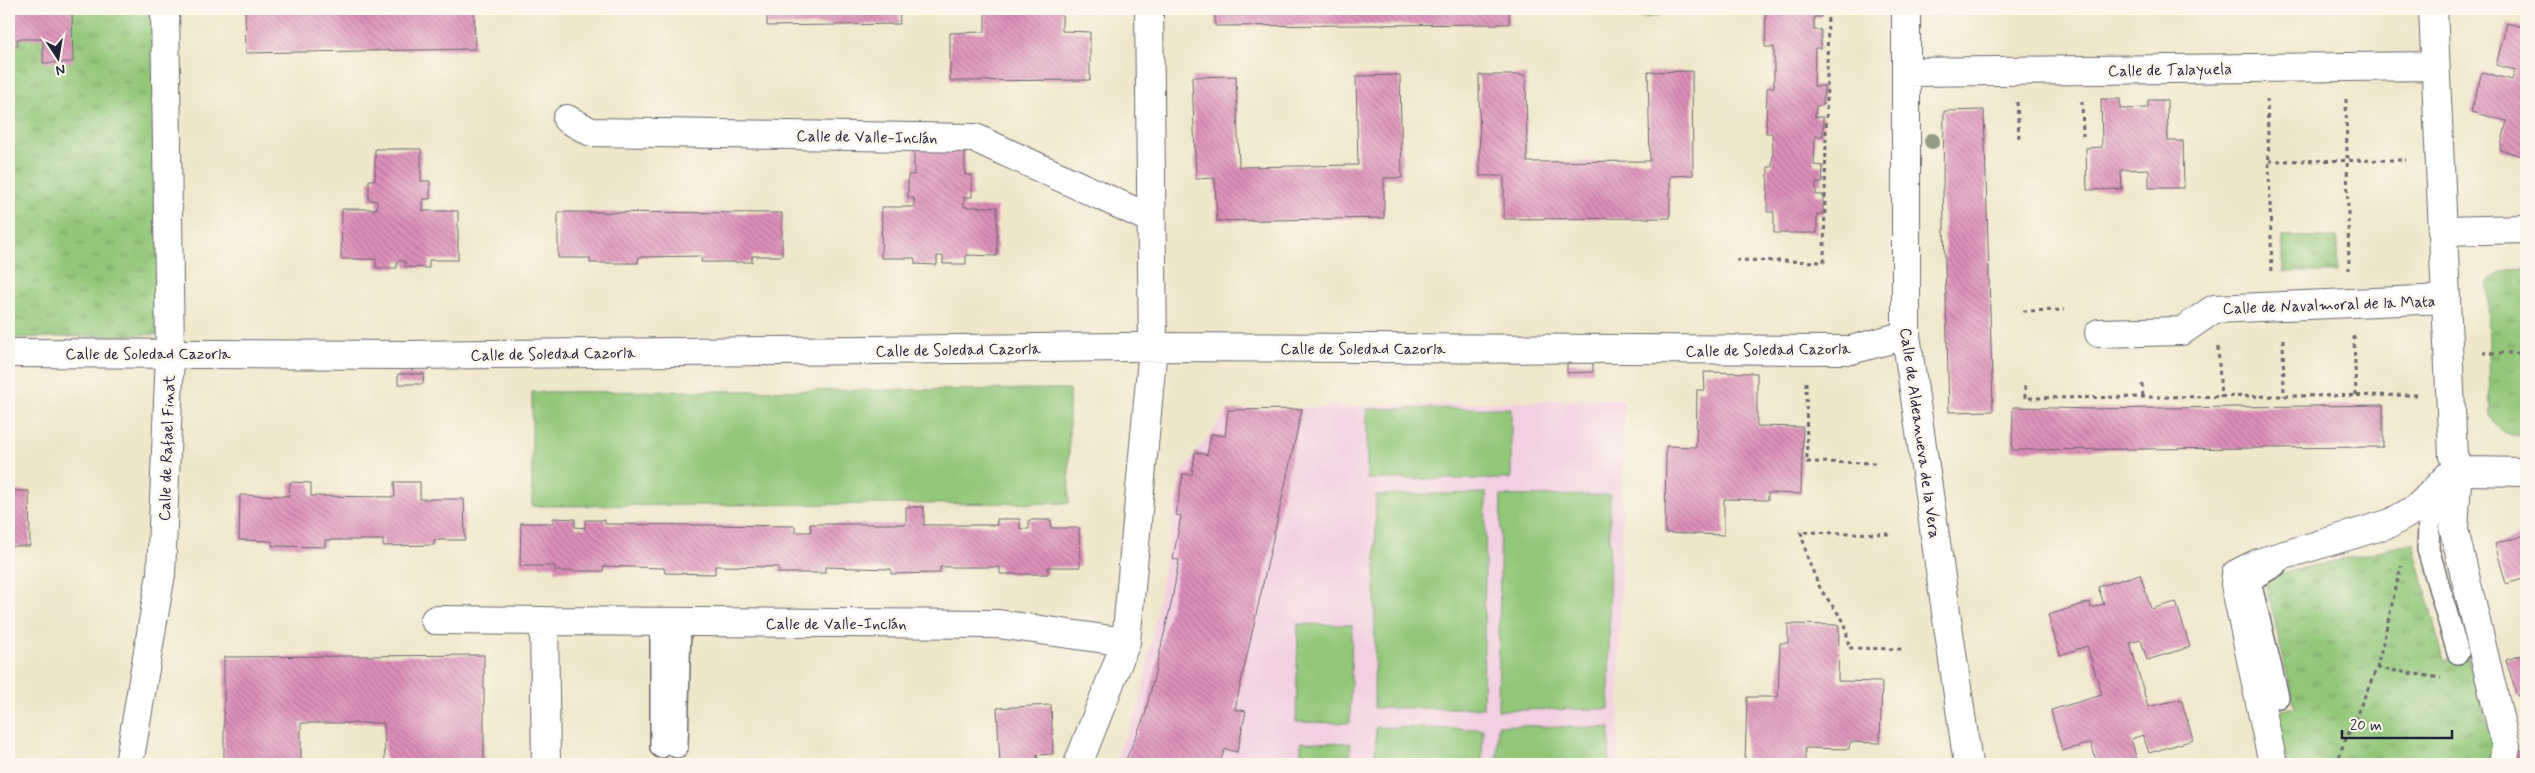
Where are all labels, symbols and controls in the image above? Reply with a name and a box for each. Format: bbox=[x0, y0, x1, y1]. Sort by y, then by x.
north arrow bbox=[32, 32, 82, 82]
street label: Calle de Talayuela bbox=[2108, 59, 2232, 82]
text: N bbox=[54, 60, 67, 80]
street label: Calle de Valle-Inclán bbox=[796, 126, 938, 149]
street label: Calle de Navalmoral de la Mata bbox=[2222, 291, 2436, 320]
street label: Calle de Aldeanueva de la Vera bbox=[1894, 326, 1945, 540]
street label: Calle de Soledad Cazorla bbox=[875, 339, 1041, 362]
street label: Calle de Soledad Cazorla bbox=[1280, 339, 1446, 360]
street label: Calle de Soledad Cazorla bbox=[1685, 339, 1851, 362]
street label: Calle de Soledad Cazorla bbox=[470, 343, 636, 366]
street label: Calle de Soledad Cazorla bbox=[65, 344, 231, 365]
street label: Calle de Rafael Finat bbox=[154, 374, 181, 522]
street label: Calle de Valle-Inclán bbox=[765, 614, 907, 635]
scale bar bbox=[2342, 708, 2452, 740]
text: 20 m bbox=[2350, 716, 2382, 736]

